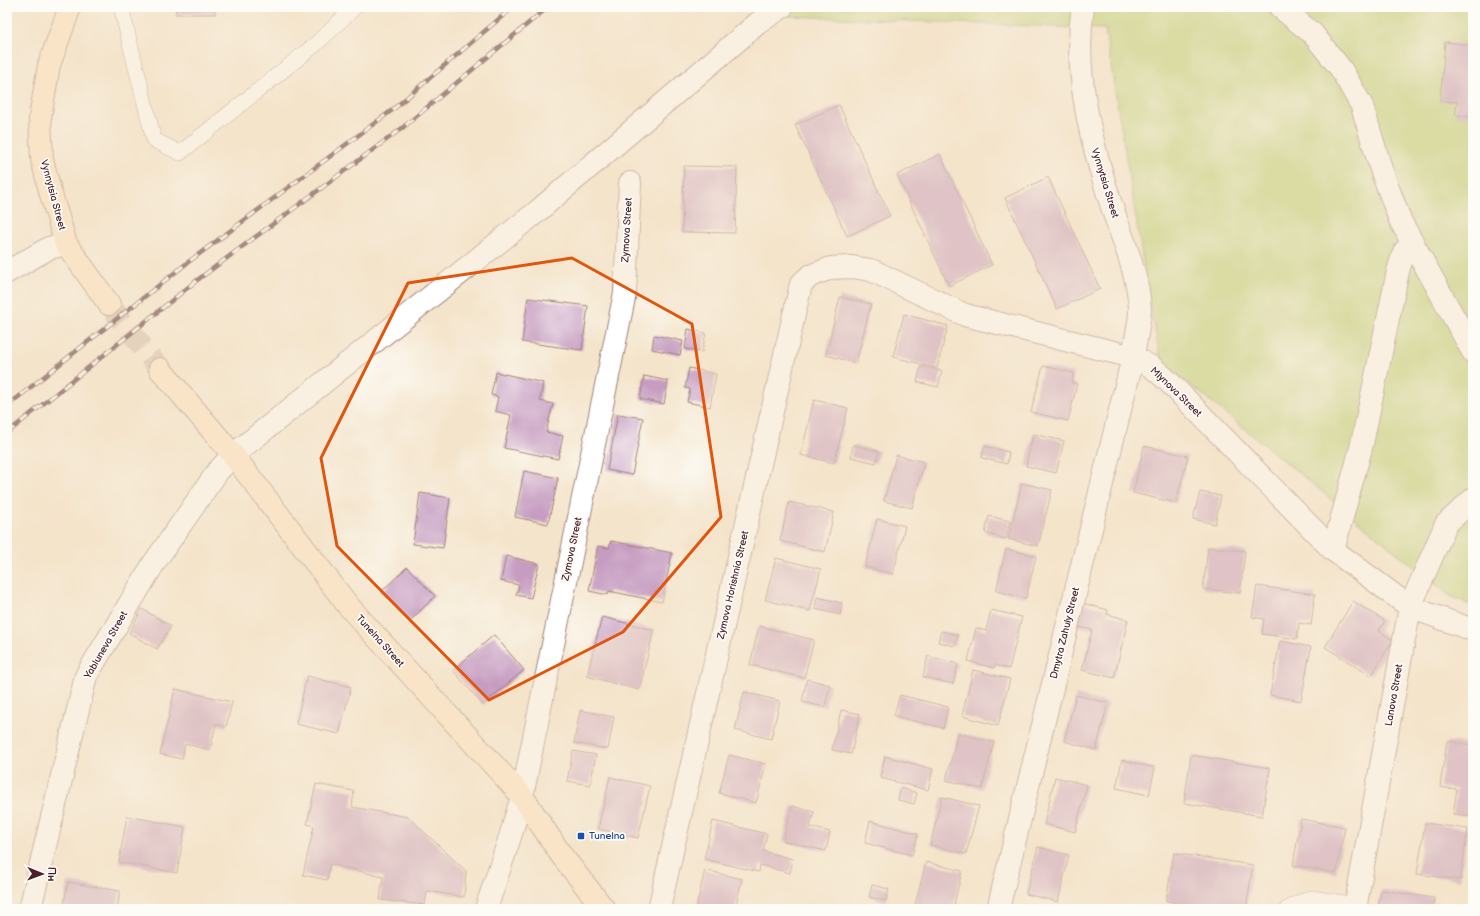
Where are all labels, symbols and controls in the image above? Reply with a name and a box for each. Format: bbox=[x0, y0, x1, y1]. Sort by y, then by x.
street label: Vynnytsia Street bbox=[1089, 147, 1121, 219]
street label: Vynnytsia Street bbox=[38, 158, 68, 232]
street label: Zymova Street bbox=[619, 197, 635, 264]
street label: Mlynova Street bbox=[1148, 364, 1204, 420]
street label: Zymova Street bbox=[559, 516, 585, 583]
street label: Zymova Horishnia Street bbox=[714, 530, 751, 641]
street label: Dmytra Zahuly Street bbox=[1048, 586, 1082, 680]
street label: Yabluneva Street bbox=[81, 609, 130, 682]
street label: Tunelna Street bbox=[353, 613, 407, 669]
street label: Lanova Street bbox=[1383, 663, 1405, 727]
place label: Tunelna bbox=[589, 830, 625, 842]
marker: Tunelna bbox=[576, 831, 586, 841]
north arrow bbox=[22, 854, 62, 894]
text: Пн bbox=[45, 867, 58, 882]

